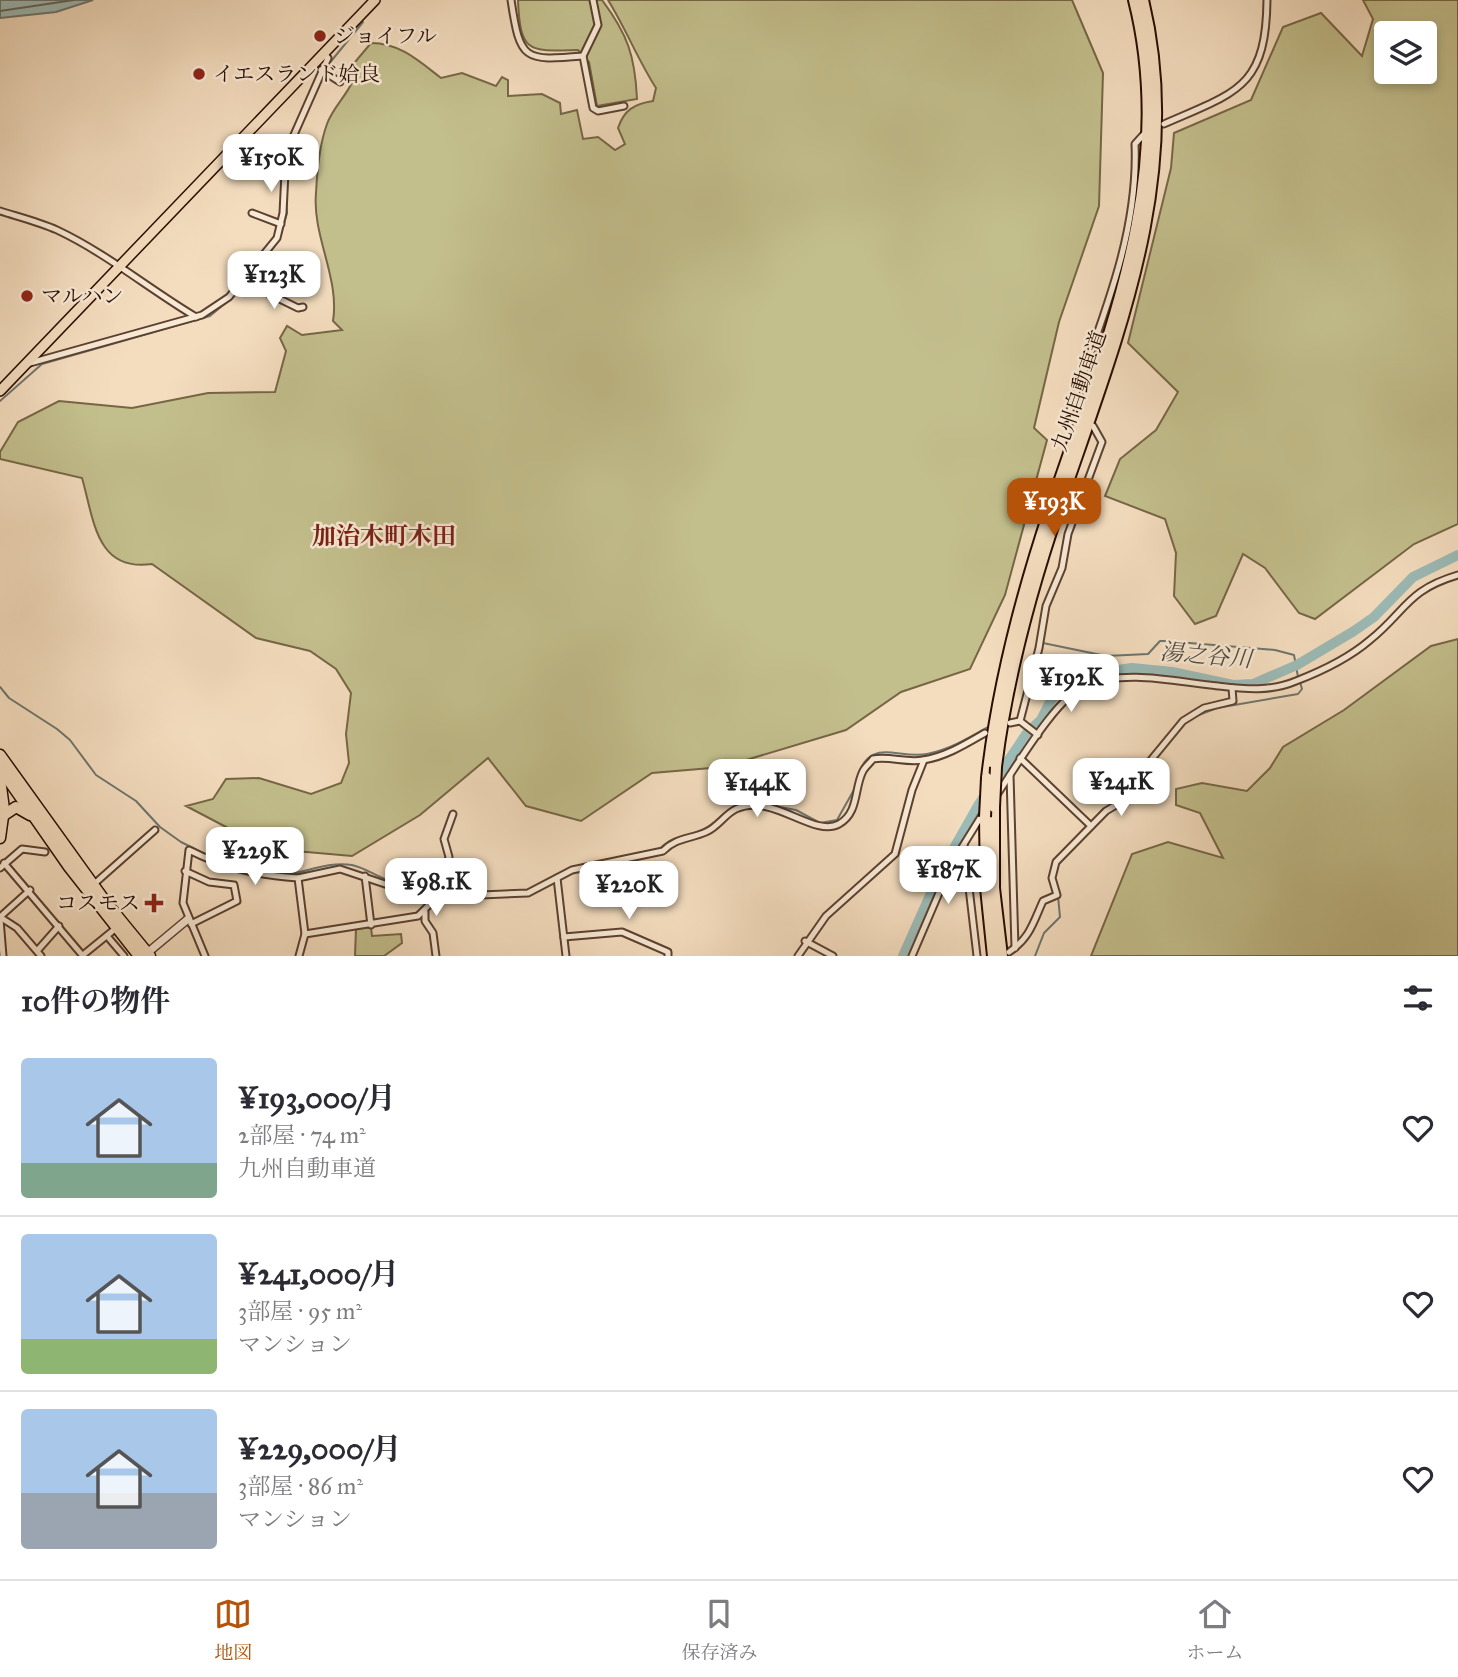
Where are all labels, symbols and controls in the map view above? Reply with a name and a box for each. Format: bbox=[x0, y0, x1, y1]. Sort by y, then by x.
map controls bbox=[1374, 21, 1437, 84]
button: layers bbox=[1374, 21, 1437, 84]
place label: ジョイフル bbox=[334, 23, 437, 49]
marker: ジョイフル bbox=[312, 28, 328, 44]
place label: イエスランド姶良 bbox=[213, 61, 380, 87]
marker: イエスランド姶良 bbox=[191, 66, 207, 82]
pin: ¥150K bbox=[222, 134, 320, 194]
text: ¥150K bbox=[239, 143, 303, 171]
pin: ¥123K bbox=[225, 252, 323, 311]
text: ¥123K bbox=[243, 260, 305, 288]
place label: マルハン bbox=[41, 283, 124, 309]
marker: マルハン bbox=[19, 288, 35, 304]
street label: 九州自動車道 bbox=[1046, 327, 1112, 455]
pin: ¥193K bbox=[1005, 478, 1103, 538]
text: ¥193K bbox=[1023, 487, 1085, 515]
district label: 加治木町木田 bbox=[312, 521, 456, 551]
water label: 湯之谷川 bbox=[1159, 637, 1256, 673]
pin: ¥192K bbox=[1022, 654, 1120, 714]
text: ¥192K bbox=[1039, 663, 1103, 691]
pin: ¥241K bbox=[1072, 758, 1170, 818]
pin: ¥144K bbox=[708, 760, 806, 819]
text: ¥241K bbox=[1089, 767, 1153, 795]
text: ¥144K bbox=[724, 768, 790, 796]
pin: ¥229K bbox=[206, 828, 304, 887]
text: ¥229K bbox=[222, 836, 288, 864]
pin: ¥187K bbox=[899, 846, 997, 906]
text: ¥187K bbox=[915, 855, 981, 883]
pin: ¥98.1K bbox=[379, 858, 493, 918]
pin: ¥220K bbox=[580, 862, 678, 921]
text: ¥98.1K bbox=[401, 867, 471, 895]
text: ¥220K bbox=[595, 870, 663, 898]
place label: コスモス bbox=[56, 890, 140, 916]
marker: コスモス bbox=[146, 895, 162, 911]
icon: filters bbox=[1399, 979, 1437, 1017]
text: 10件の物件 bbox=[21, 983, 170, 1019]
text: ¥193,000/月 bbox=[238, 1080, 396, 1116]
icon: home bbox=[77, 1086, 161, 1170]
icon: heart bbox=[1399, 1109, 1437, 1147]
text: 2部屋 · 74 m² bbox=[238, 1121, 366, 1149]
text: 九州自動車道 bbox=[238, 1154, 376, 1182]
text: ¥241,000/月 bbox=[238, 1256, 399, 1292]
icon: home bbox=[77, 1262, 161, 1346]
icon: heart bbox=[1399, 1285, 1437, 1323]
text: 3部屋 · 95 m² bbox=[238, 1297, 362, 1325]
text: マンション bbox=[238, 1330, 352, 1358]
text: ¥229,000/月 bbox=[238, 1431, 402, 1467]
icon: home bbox=[77, 1437, 161, 1521]
icon: heart bbox=[1399, 1460, 1437, 1498]
text: 3部屋 · 86 m² bbox=[238, 1472, 363, 1500]
text: マンション bbox=[238, 1505, 352, 1533]
tab: 地図 bbox=[214, 1595, 253, 1664]
tab: 保存済み bbox=[681, 1595, 758, 1664]
tab: ホーム bbox=[1186, 1595, 1244, 1664]

